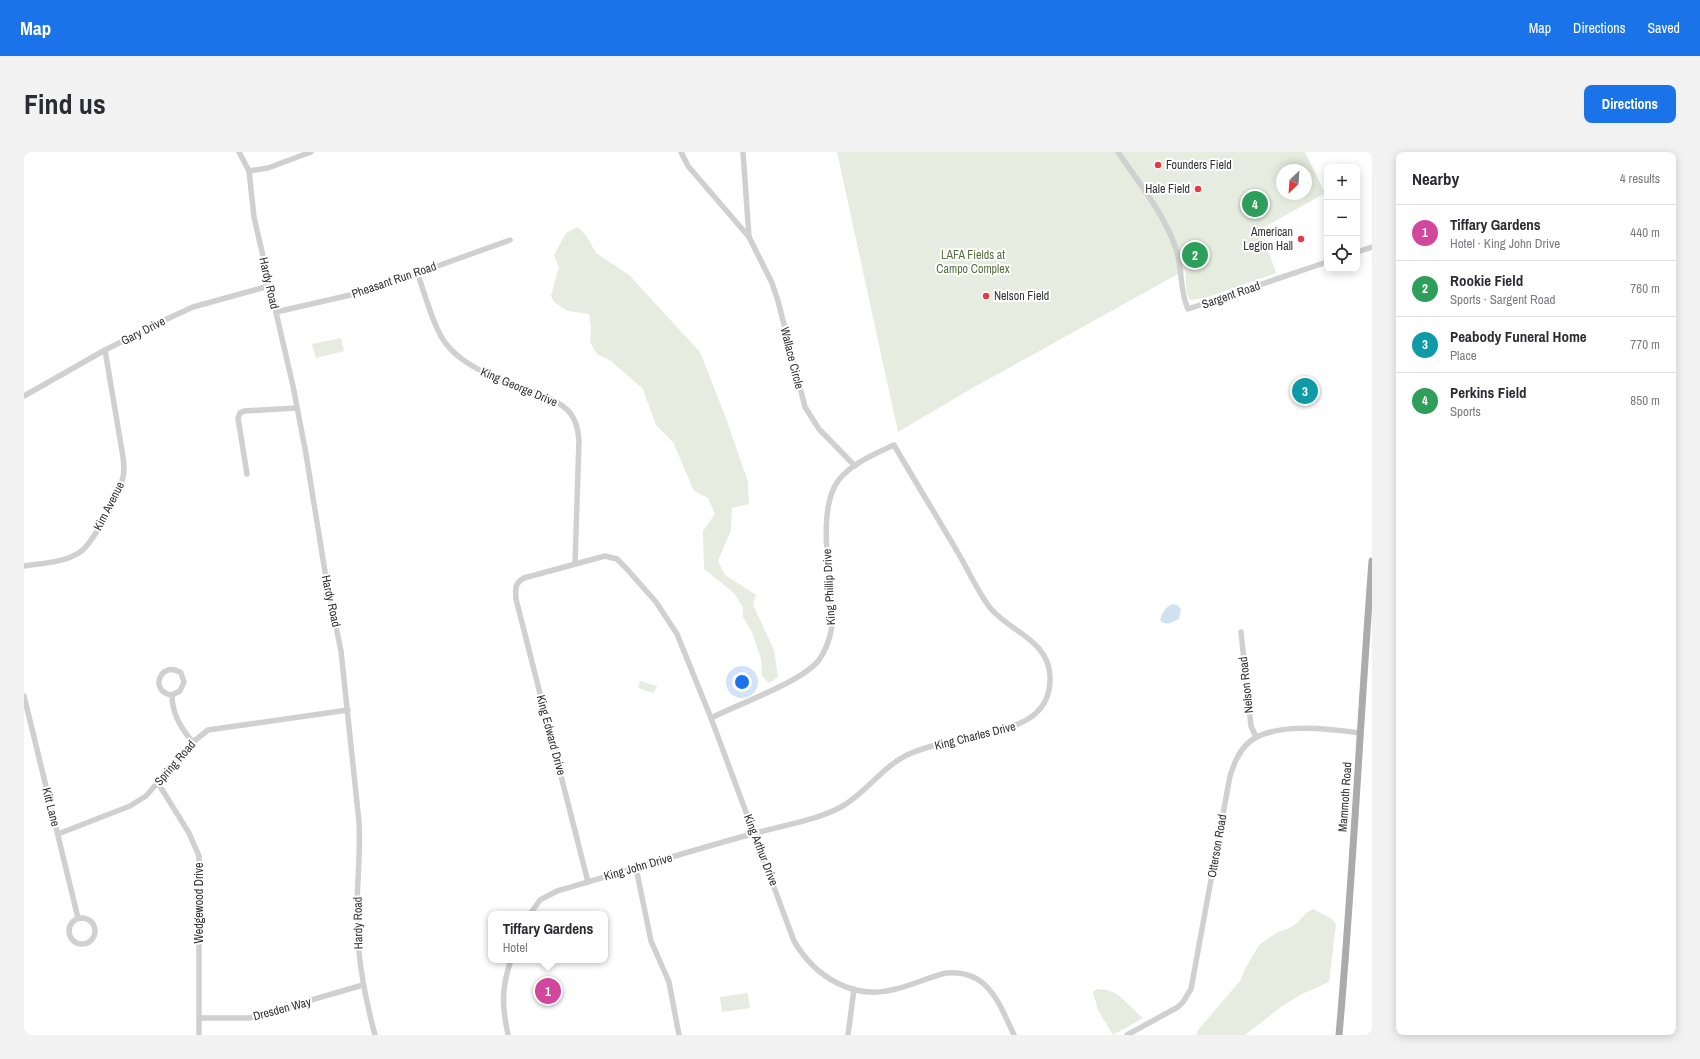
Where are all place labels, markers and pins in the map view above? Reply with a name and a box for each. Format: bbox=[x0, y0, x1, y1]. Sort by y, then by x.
place label: Founders Field bbox=[1166, 157, 1232, 173]
marker: Founders Field bbox=[1153, 160, 1163, 170]
place label: Hale Field bbox=[1145, 181, 1190, 197]
marker: Hale Field bbox=[1193, 184, 1203, 194]
pin: 4 bbox=[1242, 189, 1268, 219]
place label: American Legion Hall bbox=[1243, 224, 1293, 254]
marker: American Legion Hall bbox=[1296, 234, 1306, 244]
pin: 2 bbox=[1182, 240, 1208, 270]
place label: Nelson Field bbox=[994, 288, 1049, 304]
marker: Nelson Field bbox=[981, 291, 991, 301]
pin: 3 bbox=[1292, 376, 1318, 406]
pin: 1 bbox=[535, 976, 561, 1006]

